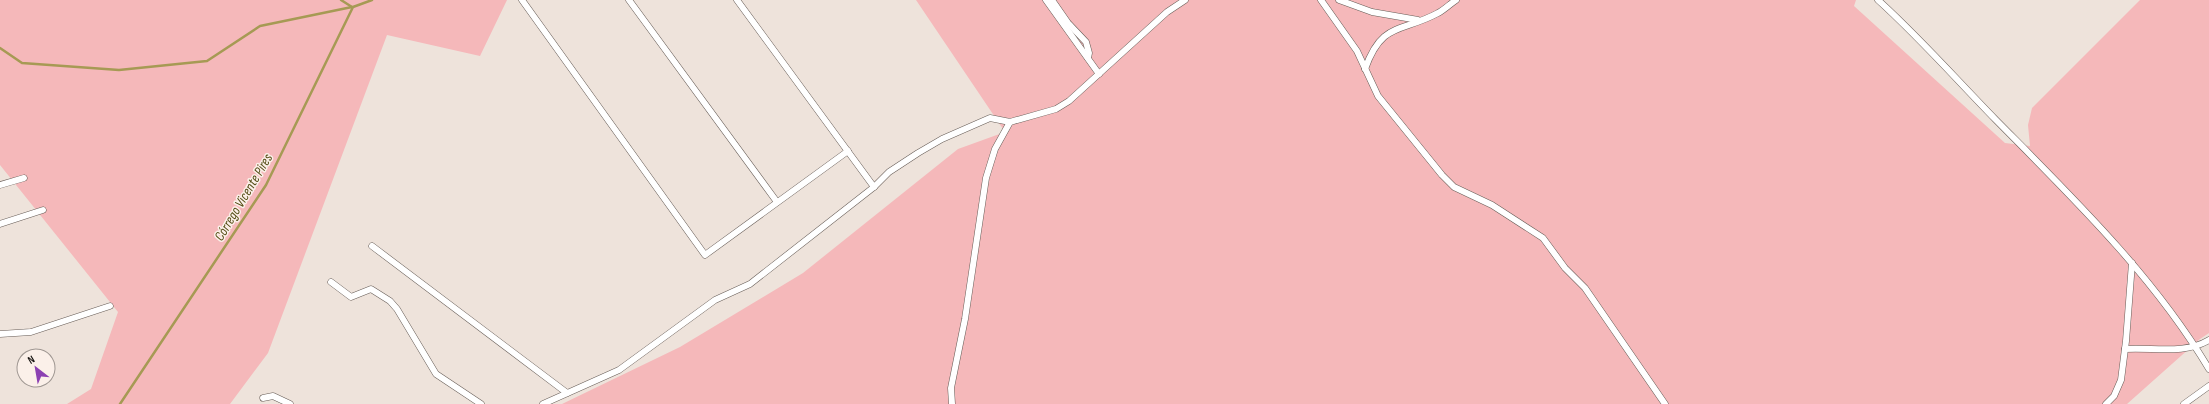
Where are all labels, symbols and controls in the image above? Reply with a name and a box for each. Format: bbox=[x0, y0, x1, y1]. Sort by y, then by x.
water label: Córrego Vicente Pires bbox=[211, 151, 276, 244]
north arrow bbox=[16, 348, 56, 388]
text: N bbox=[25, 353, 37, 367]

